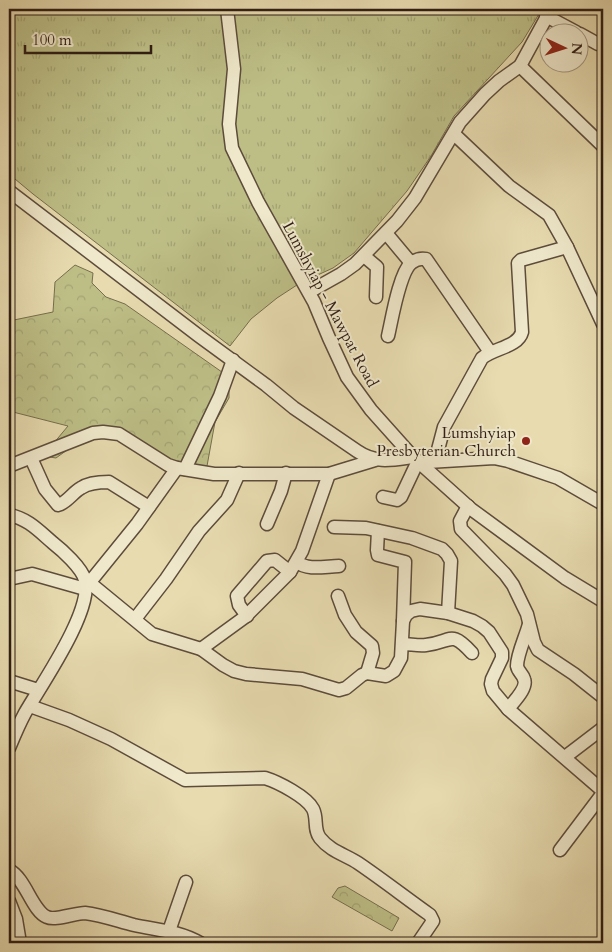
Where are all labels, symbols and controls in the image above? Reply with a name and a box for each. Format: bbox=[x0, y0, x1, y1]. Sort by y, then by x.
scale bar bbox=[25, 22, 151, 54]
north arrow bbox=[540, 22, 590, 72]
text: 100 m bbox=[32, 30, 72, 50]
text: N bbox=[567, 42, 586, 56]
street label: Lumshyiap - Mawpat Road bbox=[277, 218, 383, 392]
place label: Lumshyiap Presbyterian Church bbox=[376, 422, 516, 462]
marker: Lumshyiap Presbyterian Church bbox=[520, 435, 532, 447]

